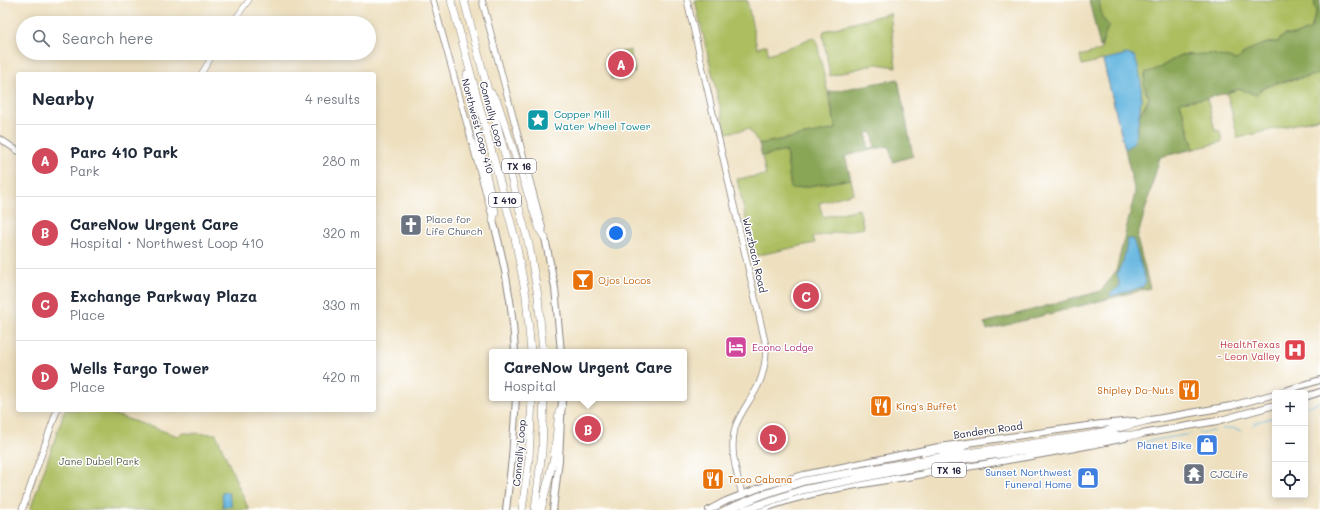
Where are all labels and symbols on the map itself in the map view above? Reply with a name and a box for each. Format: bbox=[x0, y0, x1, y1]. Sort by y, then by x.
pin: A bbox=[608, 49, 634, 79]
street label: Northwest Loop 410 bbox=[459, 77, 497, 175]
street label: Connally Loop bbox=[477, 80, 507, 148]
place icon: Copper Mill Water Wheel Tower bbox=[525, 107, 551, 133]
place label: Copper Mill Water Wheel Tower bbox=[554, 107, 651, 133]
road number: TX 16 bbox=[502, 159, 536, 173]
road number: I 410 bbox=[489, 193, 521, 207]
church icon: Place for Life Church bbox=[398, 212, 424, 238]
place label: Place for Life Church bbox=[426, 212, 483, 238]
street label: Wurzbach Road bbox=[740, 216, 770, 294]
your location bbox=[606, 223, 626, 243]
bar icon: Ojos Locos bbox=[570, 267, 596, 293]
place label: Ojos Locos bbox=[598, 273, 651, 287]
pin: C bbox=[793, 281, 819, 311]
hotel icon: Econo Lodge bbox=[723, 334, 749, 360]
place label: HealthTexas - Leon Valley bbox=[1217, 337, 1280, 363]
hospital icon: HealthTexas - Leon Valley bbox=[1282, 337, 1308, 363]
place label: Econo Lodge bbox=[752, 340, 814, 354]
restaurant icon: Shipley Do-Nuts bbox=[1176, 377, 1202, 403]
place label: Shipley Do-Nuts bbox=[1097, 383, 1174, 397]
restaurant icon: King's Buffet bbox=[868, 393, 894, 419]
place label: King's Buffet bbox=[896, 399, 957, 413]
pin: B bbox=[575, 414, 601, 444]
street label: Bandera Road bbox=[952, 418, 1024, 442]
street label: Connally Loop bbox=[509, 419, 529, 487]
pin: D bbox=[760, 423, 786, 453]
shop icon: Planet Bike bbox=[1194, 432, 1220, 458]
place label: Planet Bike bbox=[1137, 438, 1192, 452]
park label: Jane Dubel Park bbox=[59, 454, 139, 468]
temple icon: CJCLife bbox=[1181, 461, 1207, 487]
road number: TX 16 bbox=[932, 463, 966, 477]
place label: Sunset Northwest Funeral Home bbox=[985, 465, 1072, 491]
shop icon: Sunset Northwest Funeral Home bbox=[1075, 465, 1101, 491]
restaurant icon: Taco Cabana bbox=[700, 466, 726, 492]
place label: CJCLife bbox=[1210, 467, 1248, 481]
place label: Taco Cabana bbox=[728, 472, 793, 486]

